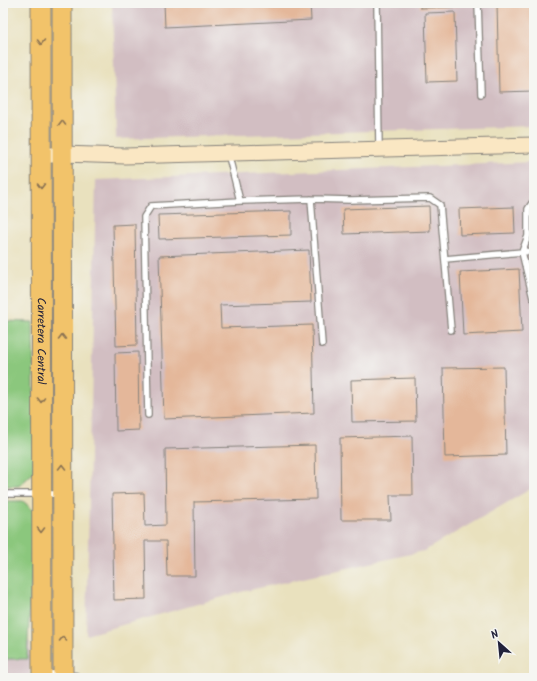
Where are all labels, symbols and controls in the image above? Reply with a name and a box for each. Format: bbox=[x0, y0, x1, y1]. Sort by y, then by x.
one-way arrow bbox=[37, 39, 45, 45]
one-way arrow bbox=[58, 120, 66, 126]
one-way arrow bbox=[37, 183, 45, 189]
street label: Carretera Central bbox=[31, 298, 51, 385]
one-way arrow bbox=[58, 334, 66, 340]
one-way arrow bbox=[37, 397, 45, 403]
one-way arrow bbox=[58, 464, 66, 470]
one-way arrow bbox=[37, 527, 45, 533]
north arrow bbox=[479, 623, 519, 663]
text: N bbox=[488, 625, 502, 645]
one-way arrow bbox=[59, 636, 67, 642]

